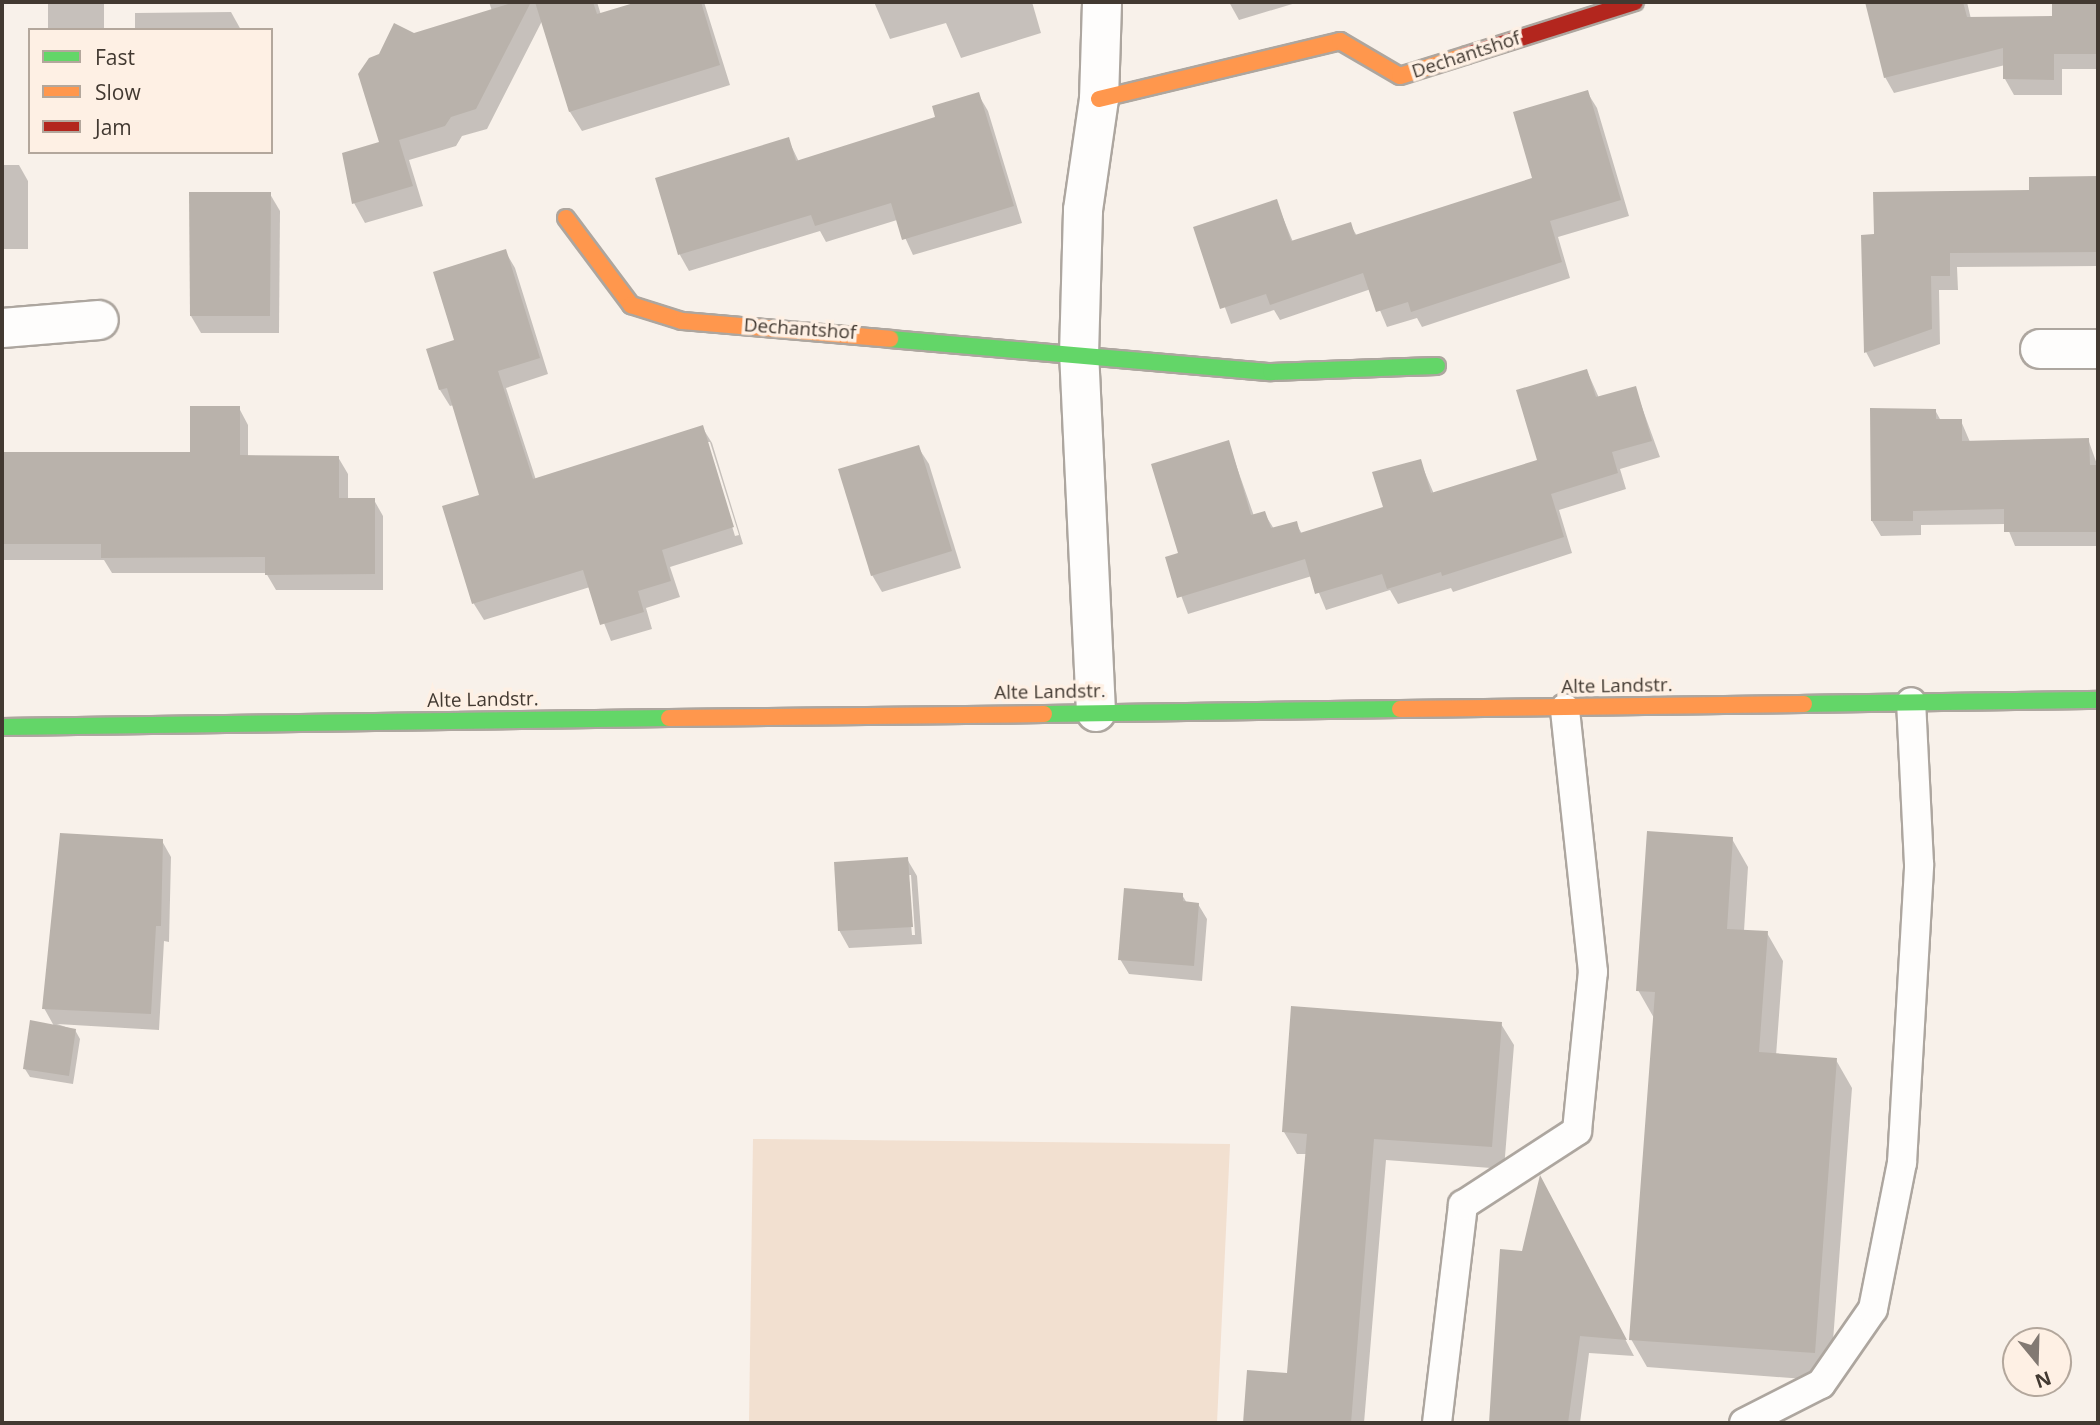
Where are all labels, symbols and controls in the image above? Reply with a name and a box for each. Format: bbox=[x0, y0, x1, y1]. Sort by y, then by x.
street label: Dechantshof bbox=[1409, 27, 1523, 83]
legend bbox=[28, 28, 273, 154]
text: Fast bbox=[95, 43, 135, 71]
text: Slow bbox=[95, 78, 141, 106]
text: Jam bbox=[95, 113, 132, 141]
street label: Dechantshof bbox=[743, 314, 857, 344]
street label: Alte Landstr. bbox=[1561, 674, 1673, 698]
street label: Alte Landstr. bbox=[994, 680, 1106, 704]
street label: Alte Landstr. bbox=[427, 688, 539, 712]
north arrow bbox=[2002, 1327, 2072, 1397]
text: N bbox=[2032, 1365, 2055, 1395]

